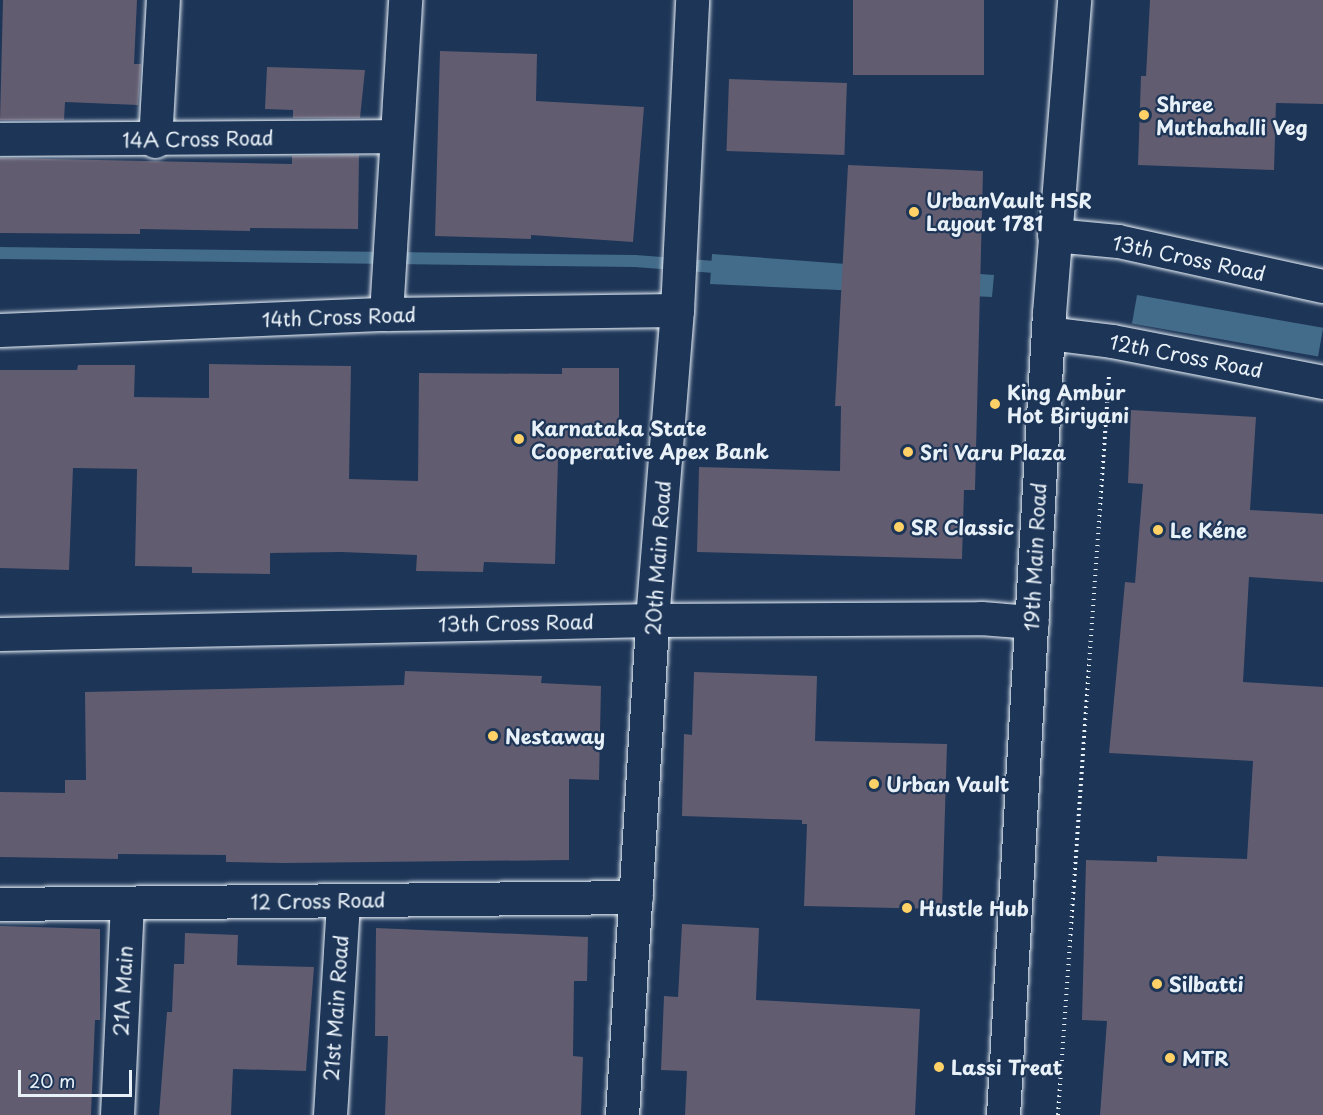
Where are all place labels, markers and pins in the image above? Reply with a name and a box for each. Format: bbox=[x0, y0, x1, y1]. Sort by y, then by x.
place label: Shree Muthahalli Veg bbox=[1156, 92, 1309, 139]
marker: Shree Muthahalli Veg bbox=[1137, 108, 1151, 122]
place label: UrbanVault HSR Layout 1781 bbox=[926, 189, 1092, 236]
marker: UrbanVault HSR Layout 1781 bbox=[907, 205, 921, 219]
place label: King Ambur Hot Biriyani bbox=[1007, 380, 1130, 427]
marker: King Ambur Hot Biriyani bbox=[988, 397, 1002, 411]
place label: Karnataka State Cooperative Apex Bank bbox=[531, 416, 770, 463]
marker: Karnataka State Cooperative Apex Bank bbox=[512, 432, 526, 446]
place label: Sri Varu Plaza bbox=[920, 440, 1066, 464]
marker: Sri Varu Plaza bbox=[901, 445, 915, 459]
place label: SR Classic bbox=[911, 515, 1015, 539]
place label: Le Kéne bbox=[1170, 518, 1247, 542]
marker: SR Classic bbox=[892, 520, 906, 534]
marker: Le Kéne bbox=[1151, 523, 1165, 537]
place label: Nestaway bbox=[505, 724, 605, 748]
marker: Nestaway bbox=[486, 729, 500, 743]
place label: Urban Vault bbox=[886, 772, 1010, 796]
marker: Urban Vault bbox=[867, 777, 881, 791]
place label: Hustle Hub bbox=[919, 896, 1030, 920]
marker: Hustle Hub bbox=[900, 901, 914, 915]
place label: Silbatti bbox=[1169, 972, 1244, 996]
marker: Silbatti bbox=[1150, 977, 1164, 991]
place label: MTR bbox=[1182, 1046, 1229, 1070]
marker: MTR bbox=[1163, 1051, 1177, 1065]
place label: Lassi Treat bbox=[951, 1055, 1063, 1079]
marker: Lassi Treat bbox=[932, 1060, 946, 1074]

